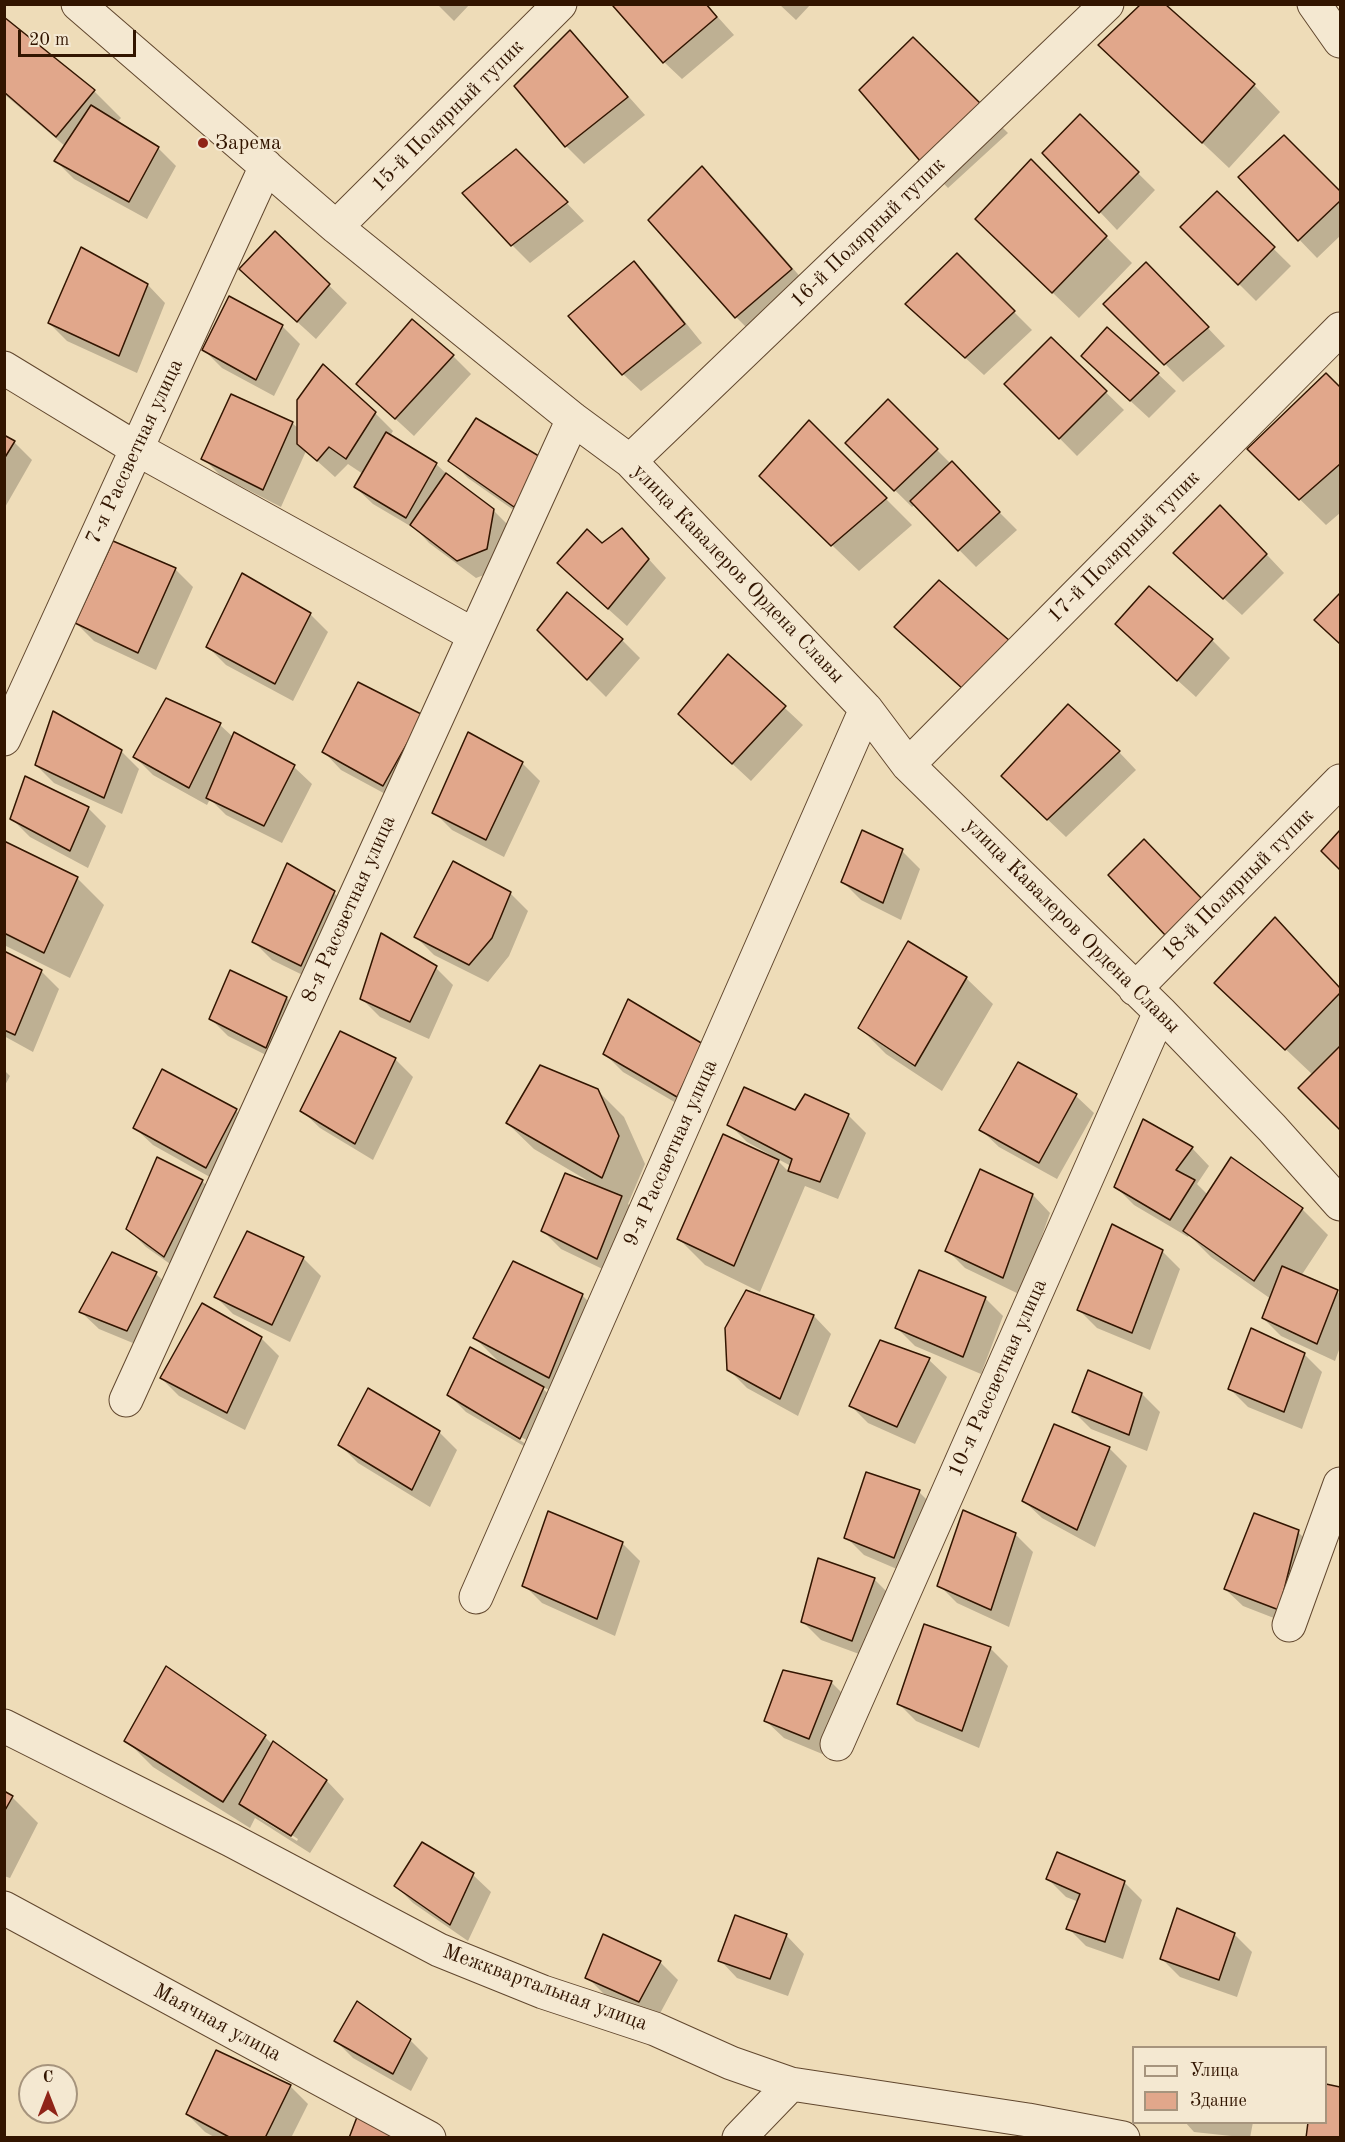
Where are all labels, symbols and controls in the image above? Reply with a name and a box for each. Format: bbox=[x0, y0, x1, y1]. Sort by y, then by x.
scale bar bbox=[21, 18, 140, 56]
text: 20 m bbox=[29, 31, 69, 49]
street label: 15-й Полярный тупик bbox=[366, 34, 530, 198]
place label: Зарема bbox=[215, 130, 281, 156]
marker: Зарема bbox=[196, 136, 210, 150]
street label: 16-й Полярный тупик bbox=[785, 153, 951, 313]
street label: 7-я Рассветная улица bbox=[81, 355, 189, 549]
street label: улица Кавалеров Ордена Славы bbox=[627, 459, 849, 689]
street label: 17-й Полярный тупик bbox=[1042, 465, 1206, 629]
street label: 18-й Полярный тупик bbox=[1156, 803, 1320, 967]
street label: 8-я Рассветная улица bbox=[296, 812, 402, 1006]
street label: улица Кавалеров Ордена Славы bbox=[959, 813, 1185, 1039]
street label: 9-я Рассветная улица bbox=[618, 1056, 724, 1250]
street label: 10-я Рассветная улица bbox=[943, 1275, 1053, 1481]
street label: Межквартальная улица bbox=[439, 1939, 651, 2037]
street label: Маячная улица bbox=[148, 1979, 286, 2067]
legend bbox=[1132, 2046, 1327, 2124]
text: Улица bbox=[1190, 2062, 1239, 2080]
north arrow bbox=[18, 2064, 78, 2124]
text: С bbox=[43, 2070, 53, 2086]
text: Здание bbox=[1190, 2092, 1247, 2110]

